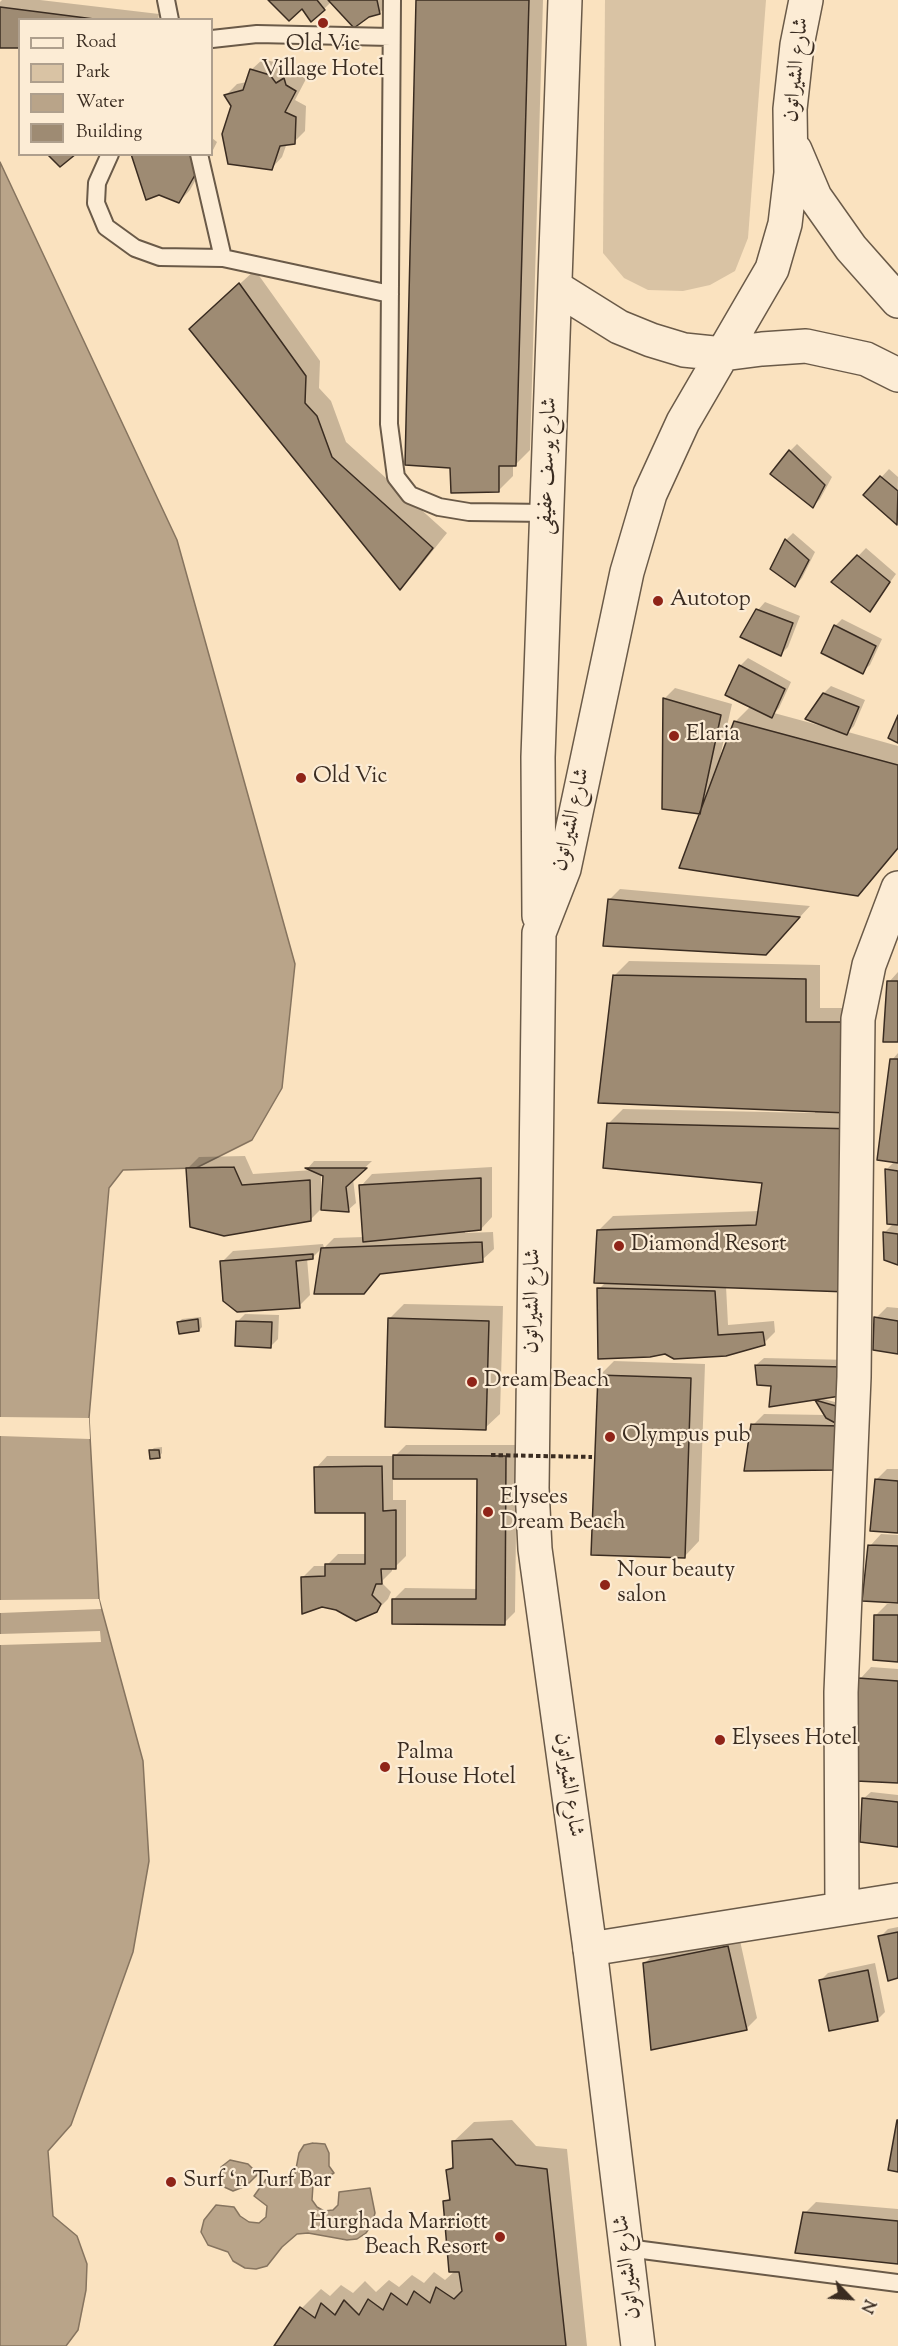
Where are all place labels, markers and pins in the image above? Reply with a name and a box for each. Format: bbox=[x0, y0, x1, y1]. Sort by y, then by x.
marker: Old Vic Village Hotel bbox=[316, 16, 330, 30]
place label: Old Vic Village Hotel bbox=[261, 33, 385, 84]
place label: Autotop bbox=[670, 588, 751, 614]
marker: Autotop bbox=[651, 594, 665, 608]
place label: Elaria bbox=[686, 723, 740, 749]
marker: Elaria bbox=[667, 729, 681, 743]
place label: Old Vic bbox=[313, 765, 387, 791]
marker: Old Vic bbox=[294, 771, 308, 785]
place label: Diamond Resort bbox=[631, 1233, 787, 1259]
marker: Diamond Resort bbox=[612, 1239, 626, 1253]
place label: Dream Beach bbox=[484, 1369, 610, 1395]
marker: Dream Beach bbox=[465, 1375, 479, 1389]
place label: Olympus pub bbox=[622, 1424, 751, 1450]
marker: Olympus pub bbox=[603, 1430, 617, 1444]
place label: Elysees Dream Beach bbox=[500, 1486, 626, 1538]
marker: Elysees Dream Beach bbox=[481, 1505, 495, 1519]
place label: Nour beauty salon bbox=[617, 1559, 735, 1610]
marker: Nour beauty salon bbox=[598, 1578, 612, 1592]
place label: Elysees Hotel bbox=[732, 1727, 858, 1753]
marker: Elysees Hotel bbox=[713, 1733, 727, 1747]
place label: Palma House Hotel bbox=[397, 1741, 516, 1792]
marker: Palma House Hotel bbox=[378, 1760, 392, 1774]
place label: Surf ‘n Turf Bar bbox=[183, 2169, 331, 2195]
marker: Surf ‘n Turf Bar bbox=[164, 2175, 178, 2189]
place label: Hurghada Marriott Beach Resort bbox=[309, 2211, 488, 2262]
marker: Hurghada Marriott Beach Resort bbox=[493, 2230, 507, 2244]

